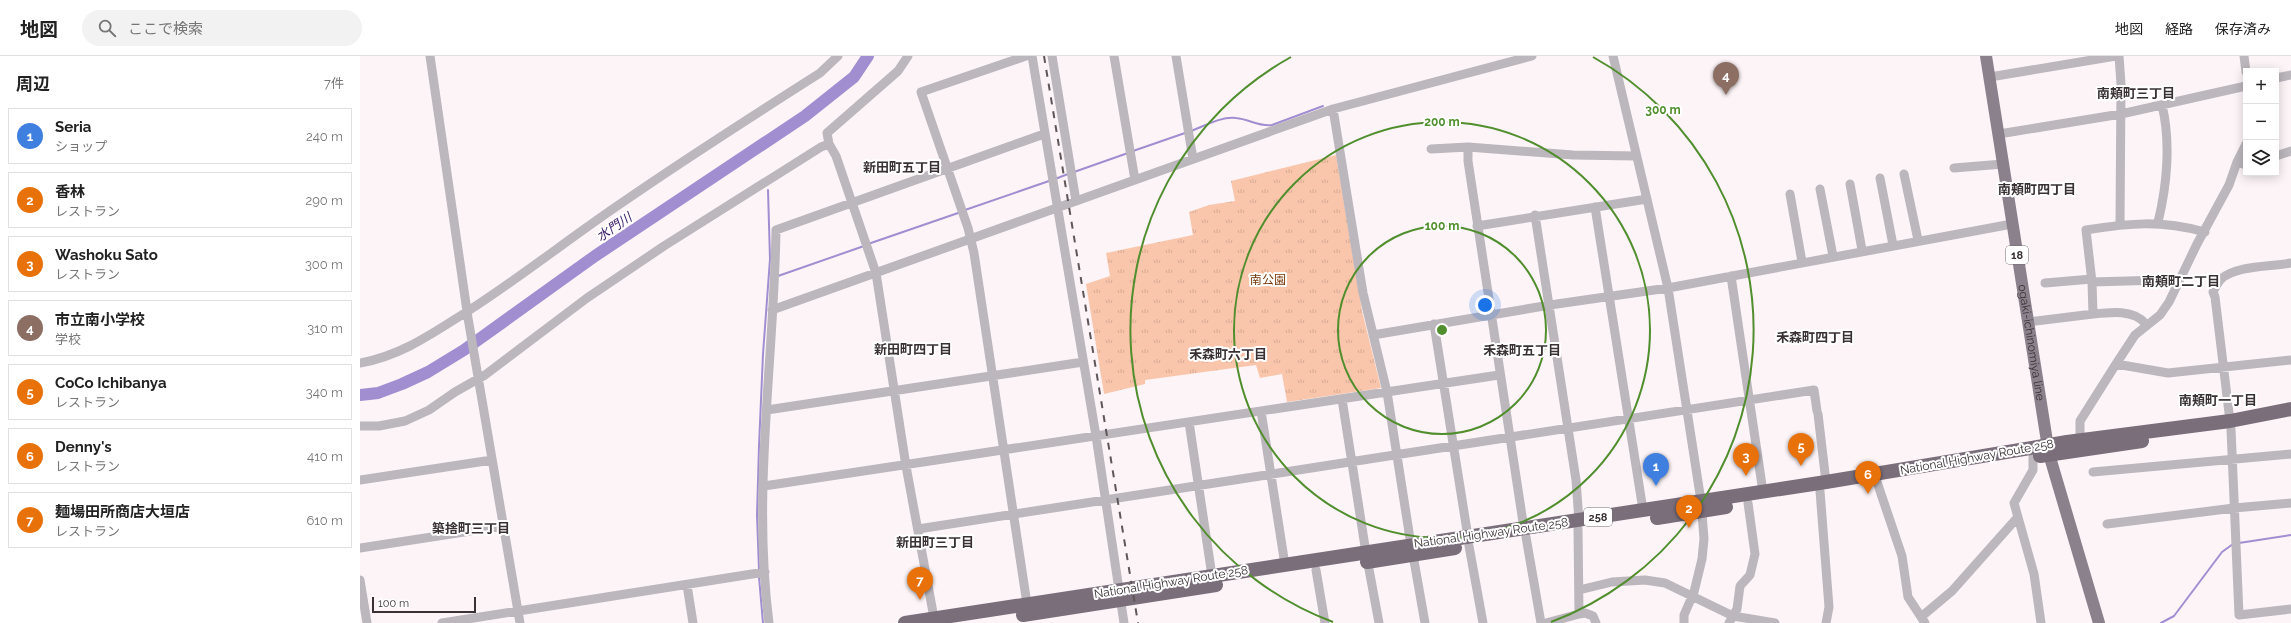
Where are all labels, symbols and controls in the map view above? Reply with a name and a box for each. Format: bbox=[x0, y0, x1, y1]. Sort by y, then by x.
search box bbox=[82, 10, 362, 46]
icon: search bbox=[96, 17, 118, 39]
text: 地図 bbox=[20, 18, 58, 40]
text: ここで検索 bbox=[128, 20, 203, 38]
text: 地図 bbox=[2115, 21, 2143, 37]
text: 経路 bbox=[2165, 21, 2193, 37]
text: 保存済み bbox=[2215, 21, 2271, 37]
pin: 4 bbox=[1713, 62, 1739, 95]
map controls bbox=[2243, 68, 2279, 176]
button: + bbox=[2243, 68, 2279, 104]
text: 周辺 bbox=[16, 74, 50, 94]
text: 7件 bbox=[324, 76, 344, 91]
district label: 南頬町三丁目 bbox=[2097, 86, 2175, 101]
text: 300 m bbox=[1645, 103, 1681, 117]
button: − bbox=[2243, 104, 2279, 140]
text: 200 m bbox=[1424, 115, 1460, 129]
text: Seria bbox=[55, 118, 91, 136]
text: 1 bbox=[27, 129, 33, 144]
text: 240 m bbox=[306, 129, 343, 144]
text: ショップ bbox=[55, 139, 107, 154]
button: layers bbox=[2243, 140, 2279, 176]
district label: 新田町五丁目 bbox=[863, 160, 941, 175]
district label: 南頬町四丁目 bbox=[1998, 182, 2076, 197]
text: 香林 bbox=[55, 183, 85, 201]
text: 2 bbox=[26, 193, 34, 208]
text: 290 m bbox=[305, 193, 343, 208]
text: レストラン bbox=[55, 204, 120, 219]
water label: 水門川 bbox=[594, 209, 636, 244]
text: 100 m bbox=[1425, 219, 1459, 233]
text: Washoku Sato bbox=[55, 246, 158, 264]
road number: 18 bbox=[2006, 246, 2028, 264]
text: 3 bbox=[26, 257, 34, 272]
text: 300 m bbox=[305, 257, 343, 272]
text: レストラン bbox=[55, 267, 120, 282]
park label: 南公園 bbox=[1250, 273, 1286, 287]
district label: 南頬町二丁目 bbox=[2142, 274, 2220, 289]
street label: ogaki-ichinomiya line bbox=[2015, 283, 2047, 402]
your location bbox=[1475, 295, 1495, 315]
text: 市立南小学校 bbox=[55, 311, 145, 329]
text: 4 bbox=[26, 321, 34, 336]
text: 310 m bbox=[307, 321, 343, 336]
centre of rings bbox=[1435, 323, 1449, 337]
district label: 禾森町四丁目 bbox=[1776, 330, 1854, 345]
text: 学校 bbox=[55, 332, 81, 347]
district label: 新田町四丁目 bbox=[874, 342, 952, 357]
district label: 禾森町五丁目 bbox=[1483, 343, 1561, 358]
district label: 禾森町六丁目 bbox=[1189, 347, 1267, 362]
text: CoCo Ichibanya bbox=[55, 374, 167, 392]
text: 5 bbox=[26, 385, 34, 400]
text: 340 m bbox=[306, 385, 343, 400]
district label: 南頬町一丁目 bbox=[2179, 393, 2257, 408]
text: レストラン bbox=[55, 395, 120, 410]
pin: 5 bbox=[1788, 433, 1814, 466]
street label: National Highway Route 258 bbox=[1899, 437, 2055, 477]
text: Denny's bbox=[55, 438, 112, 456]
pin: 3 bbox=[1733, 443, 1759, 476]
text: 6 bbox=[26, 449, 34, 464]
text: 410 m bbox=[307, 449, 343, 464]
pin: 1 bbox=[1643, 453, 1669, 486]
text: レストラン bbox=[55, 459, 120, 474]
pin: 6 bbox=[1855, 461, 1881, 494]
pin: 2 bbox=[1676, 495, 1702, 528]
text: 麺場田所商店大垣店 bbox=[55, 503, 190, 521]
road number: 258 bbox=[1584, 508, 1612, 526]
text: 7 bbox=[26, 513, 34, 528]
text: 610 m bbox=[306, 513, 343, 528]
street label: National Highway Route 258 bbox=[1413, 515, 1569, 551]
district label: 築捨町三丁目 bbox=[432, 521, 510, 536]
text: レストラン bbox=[55, 524, 120, 539]
district label: 新田町三丁目 bbox=[896, 535, 974, 550]
street label: National Highway Route 258 bbox=[1093, 563, 1249, 601]
pin: 7 bbox=[907, 567, 933, 600]
scale bar bbox=[372, 595, 476, 614]
text: 100 m bbox=[378, 597, 409, 610]

